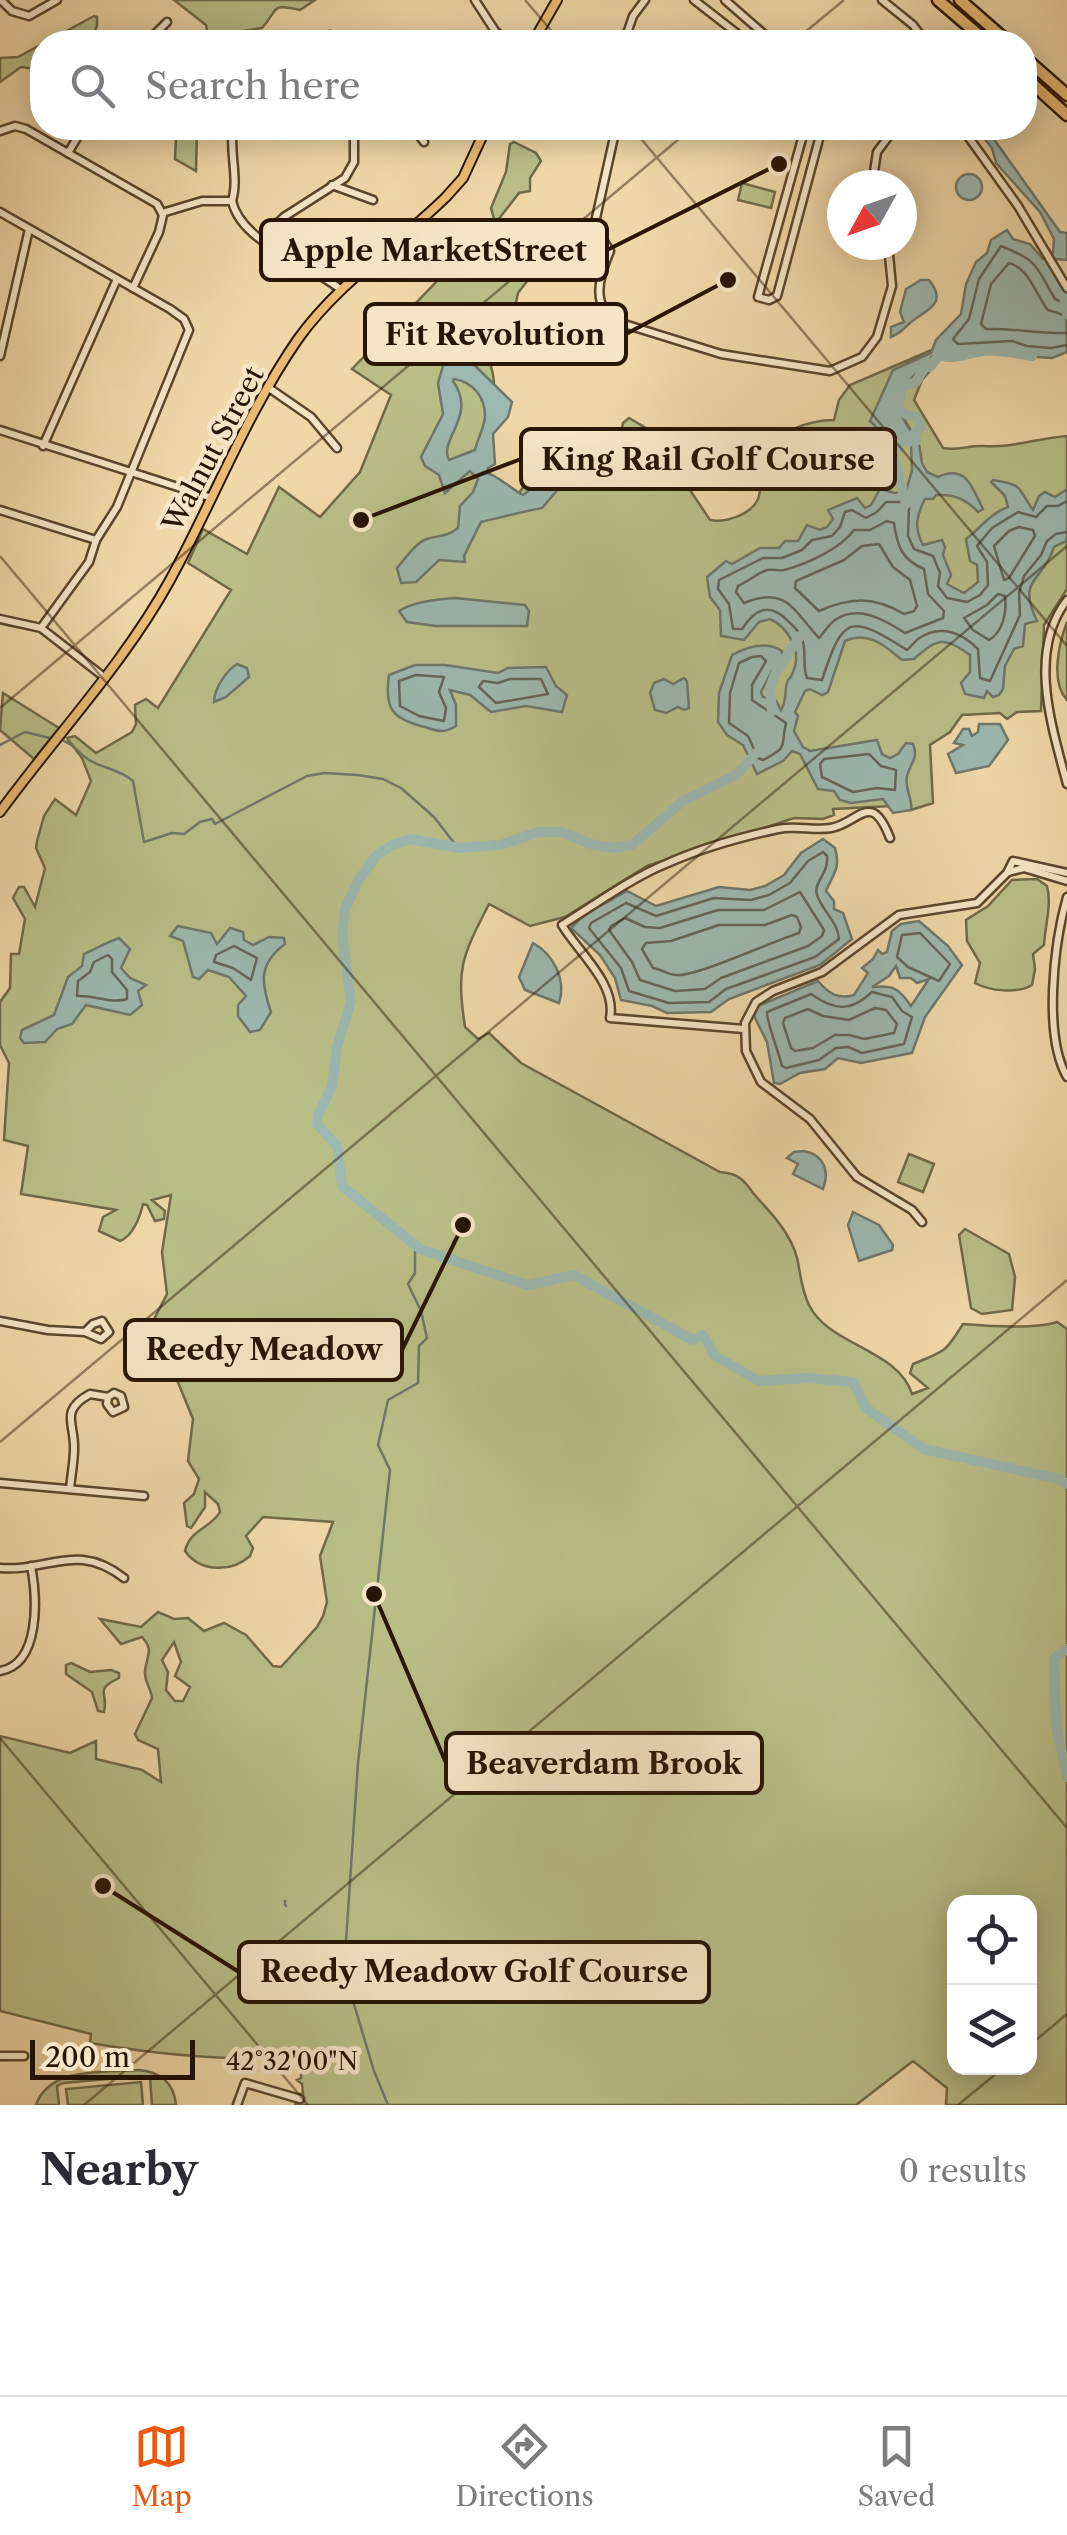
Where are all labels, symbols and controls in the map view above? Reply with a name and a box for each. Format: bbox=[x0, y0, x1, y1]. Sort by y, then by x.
search box bbox=[30, 30, 1037, 140]
icon: search bbox=[65, 58, 120, 113]
text: Search here bbox=[145, 62, 360, 109]
north arrow bbox=[827, 170, 917, 260]
callout: Apple MarketStreet bbox=[261, 220, 607, 280]
text: Apple MarketStreet bbox=[280, 232, 587, 269]
callout: Fit Revolution bbox=[365, 304, 626, 364]
text: Fit Revolution bbox=[385, 316, 606, 353]
street label: Walnut Street bbox=[155, 360, 271, 539]
callout: King Rail Golf Course bbox=[521, 429, 895, 489]
text: King Rail Golf Course bbox=[541, 441, 875, 478]
callout: Reedy Meadow bbox=[125, 1320, 402, 1380]
text: Reedy Meadow bbox=[146, 1331, 384, 1368]
callout: Beaverdam Brook bbox=[446, 1733, 762, 1793]
text: Beaverdam Brook bbox=[466, 1745, 743, 1782]
map controls bbox=[947, 1895, 1037, 2075]
button: locate bbox=[947, 1895, 1037, 1985]
callout: Reedy Meadow Golf Course bbox=[239, 1942, 709, 2002]
text: Reedy Meadow Golf Course bbox=[260, 1953, 688, 1990]
button: layers bbox=[947, 1985, 1037, 2075]
scale bar bbox=[30, 2035, 195, 2080]
text: 200 m bbox=[45, 2040, 130, 2074]
text: 42°32'00"N bbox=[226, 2046, 358, 2077]
text: Nearby bbox=[40, 2144, 198, 2196]
text: 0 results bbox=[899, 2151, 1027, 2190]
tab: Map bbox=[132, 2419, 192, 2513]
tab: Directions bbox=[455, 2419, 594, 2513]
tab: Saved bbox=[857, 2419, 935, 2513]

